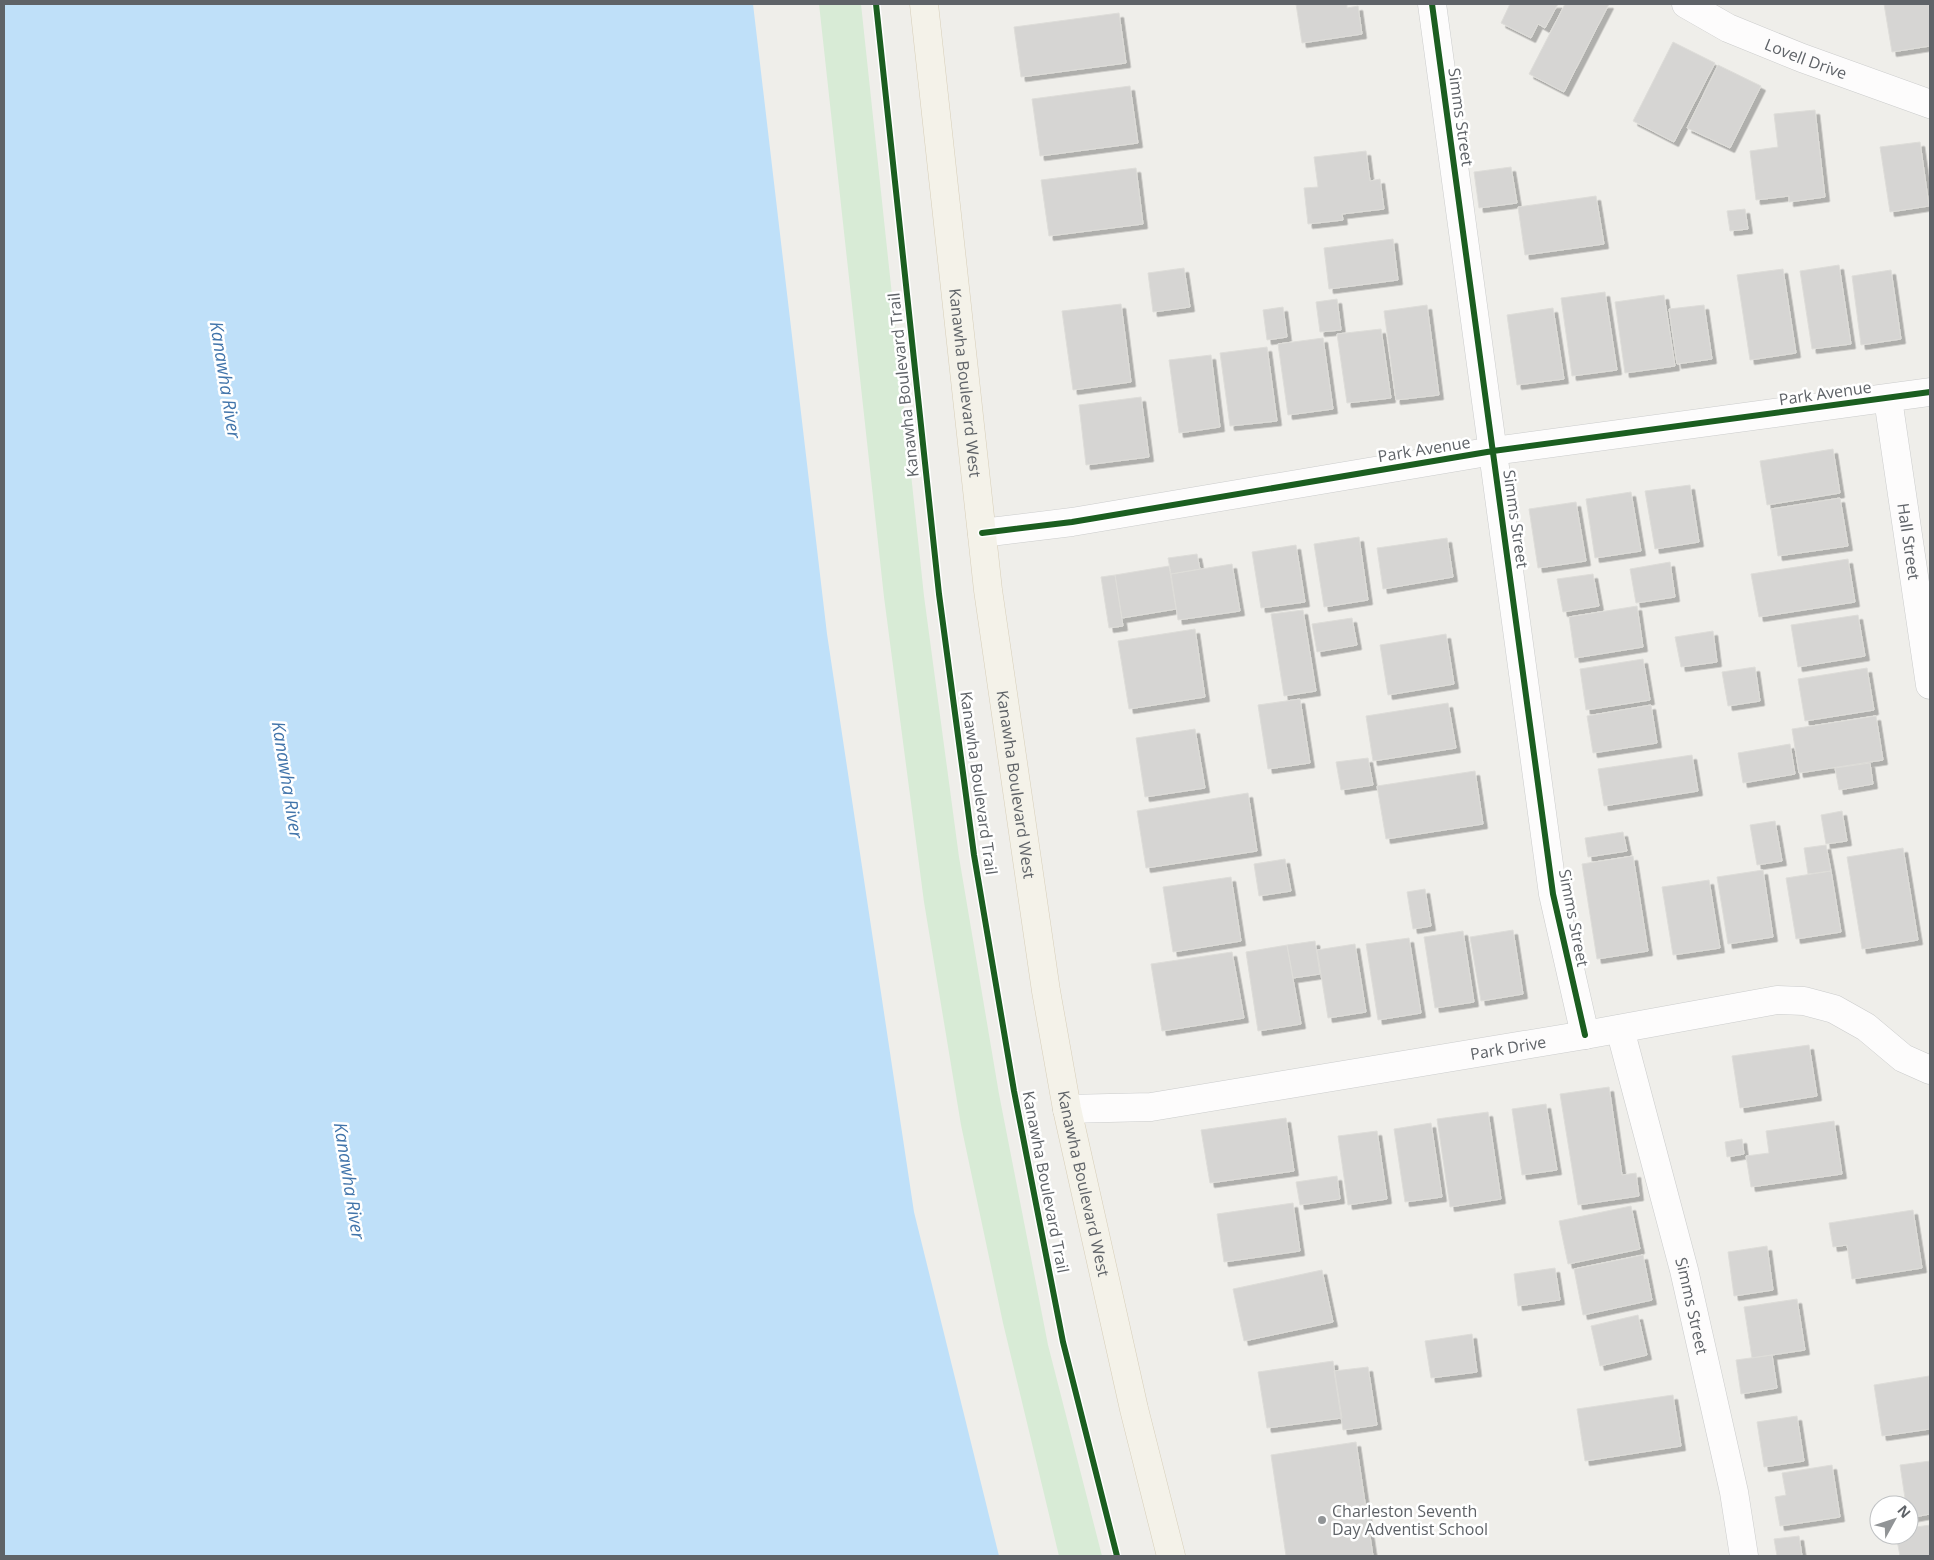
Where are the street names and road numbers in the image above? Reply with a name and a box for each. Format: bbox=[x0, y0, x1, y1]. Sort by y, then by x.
street label: Lovell Drive bbox=[1761, 33, 1850, 84]
street label: Simms Street bbox=[1443, 66, 1479, 168]
street label: Kanawha Boulevard West bbox=[944, 287, 987, 479]
street label: Kanawha Boulevard Trail bbox=[882, 292, 924, 478]
street label: Park Avenue bbox=[1777, 376, 1873, 410]
street label: Park Avenue bbox=[1376, 431, 1472, 467]
street label: Simms Street bbox=[1498, 468, 1534, 570]
street label: Hall Street bbox=[1892, 501, 1925, 582]
street label: Kanawha Boulevard West bbox=[992, 689, 1041, 880]
street label: Kanawha Boulevard Trail bbox=[955, 690, 1003, 876]
street label: Simms Street bbox=[1554, 867, 1594, 969]
street label: Park Drive bbox=[1468, 1031, 1548, 1065]
street label: Kanawha Boulevard Trail bbox=[1018, 1089, 1074, 1275]
street label: Kanawha Boulevard West bbox=[1053, 1089, 1115, 1279]
street label: Simms Street bbox=[1670, 1255, 1714, 1357]

